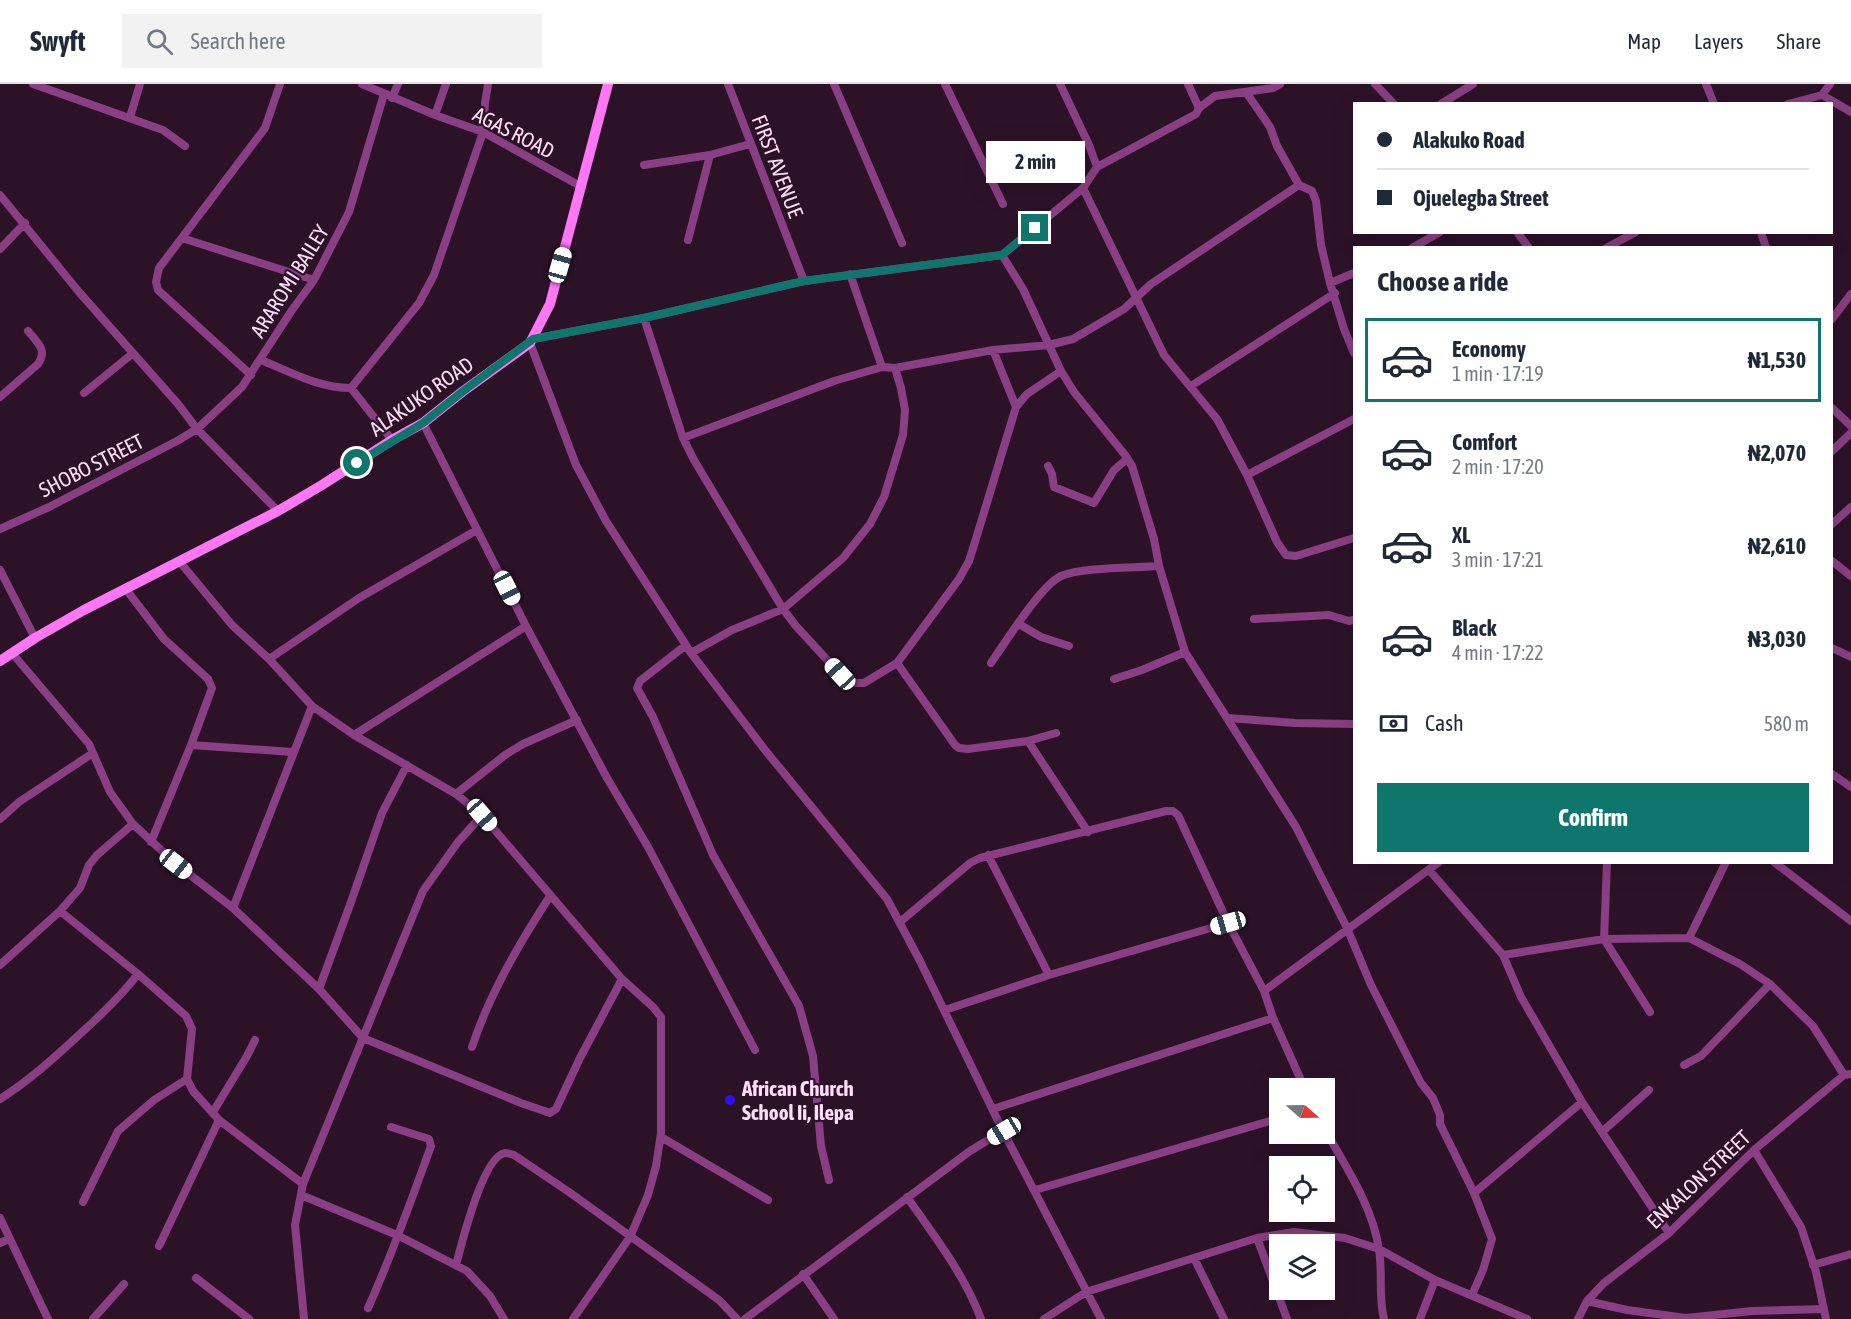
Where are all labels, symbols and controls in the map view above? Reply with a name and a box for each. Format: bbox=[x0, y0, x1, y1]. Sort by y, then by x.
search box bbox=[122, 14, 542, 68]
text: Swyft bbox=[30, 25, 86, 57]
icon: search bbox=[143, 25, 176, 58]
text: Search here bbox=[191, 28, 285, 54]
text: Map bbox=[1627, 29, 1661, 53]
text: Layers bbox=[1694, 29, 1744, 53]
text: Share bbox=[1777, 29, 1821, 53]
street label: AGAS ROAD bbox=[469, 101, 559, 163]
street label: FIRST AVENUE bbox=[747, 111, 809, 221]
text: Alakuko Road bbox=[1413, 127, 1525, 153]
callout: 2 min bbox=[986, 141, 1084, 183]
text: 2 min bbox=[1015, 150, 1056, 173]
text: Ojuelegba Street bbox=[1413, 185, 1549, 211]
route end bbox=[1021, 214, 1048, 241]
street label: ARAROMI BAILEY bbox=[245, 220, 333, 342]
car bbox=[546, 245, 574, 285]
text: Choose a ride bbox=[1377, 266, 1509, 297]
icon: car bbox=[1380, 333, 1434, 387]
text: Economy bbox=[1452, 336, 1526, 362]
text: ₦1,530 bbox=[1748, 347, 1806, 373]
street label: ALAKUKO ROAD bbox=[365, 352, 477, 440]
text: 1 min · 17:19 bbox=[1452, 362, 1544, 385]
icon: car bbox=[1380, 426, 1434, 480]
street label: SHOBO STREET bbox=[35, 428, 147, 502]
text: Comfort bbox=[1452, 429, 1517, 455]
text: ₦2,070 bbox=[1748, 440, 1806, 466]
route start bbox=[343, 449, 370, 476]
text: 2 min · 17:20 bbox=[1452, 455, 1544, 478]
icon: car bbox=[1380, 519, 1434, 573]
text: XL bbox=[1452, 522, 1470, 548]
text: ₦2,610 bbox=[1748, 533, 1806, 559]
text: 3 min · 17:21 bbox=[1452, 548, 1544, 571]
car bbox=[491, 568, 523, 608]
icon: car bbox=[1380, 612, 1434, 666]
text: Black bbox=[1452, 615, 1496, 641]
text: ₦3,030 bbox=[1748, 626, 1806, 652]
text: 4 min · 17:22 bbox=[1452, 641, 1544, 664]
car bbox=[821, 655, 859, 693]
icon: cash bbox=[1377, 707, 1410, 740]
text: Cash bbox=[1425, 710, 1464, 736]
text: 580 m bbox=[1764, 712, 1809, 735]
button: Confirm bbox=[1377, 783, 1809, 852]
car bbox=[463, 796, 501, 834]
car bbox=[156, 846, 196, 882]
car bbox=[1208, 909, 1248, 937]
place label: African Church School Ii, Ilepa bbox=[741, 1076, 854, 1124]
north arrow bbox=[1269, 1078, 1335, 1144]
map controls bbox=[1269, 1078, 1335, 1300]
marker: African Church School Ii, Ilepa bbox=[723, 1093, 737, 1107]
car bbox=[984, 1114, 1024, 1148]
street label: ENKALON STREET bbox=[1641, 1125, 1755, 1233]
button: locate bbox=[1269, 1156, 1335, 1222]
button: layers bbox=[1269, 1234, 1335, 1300]

